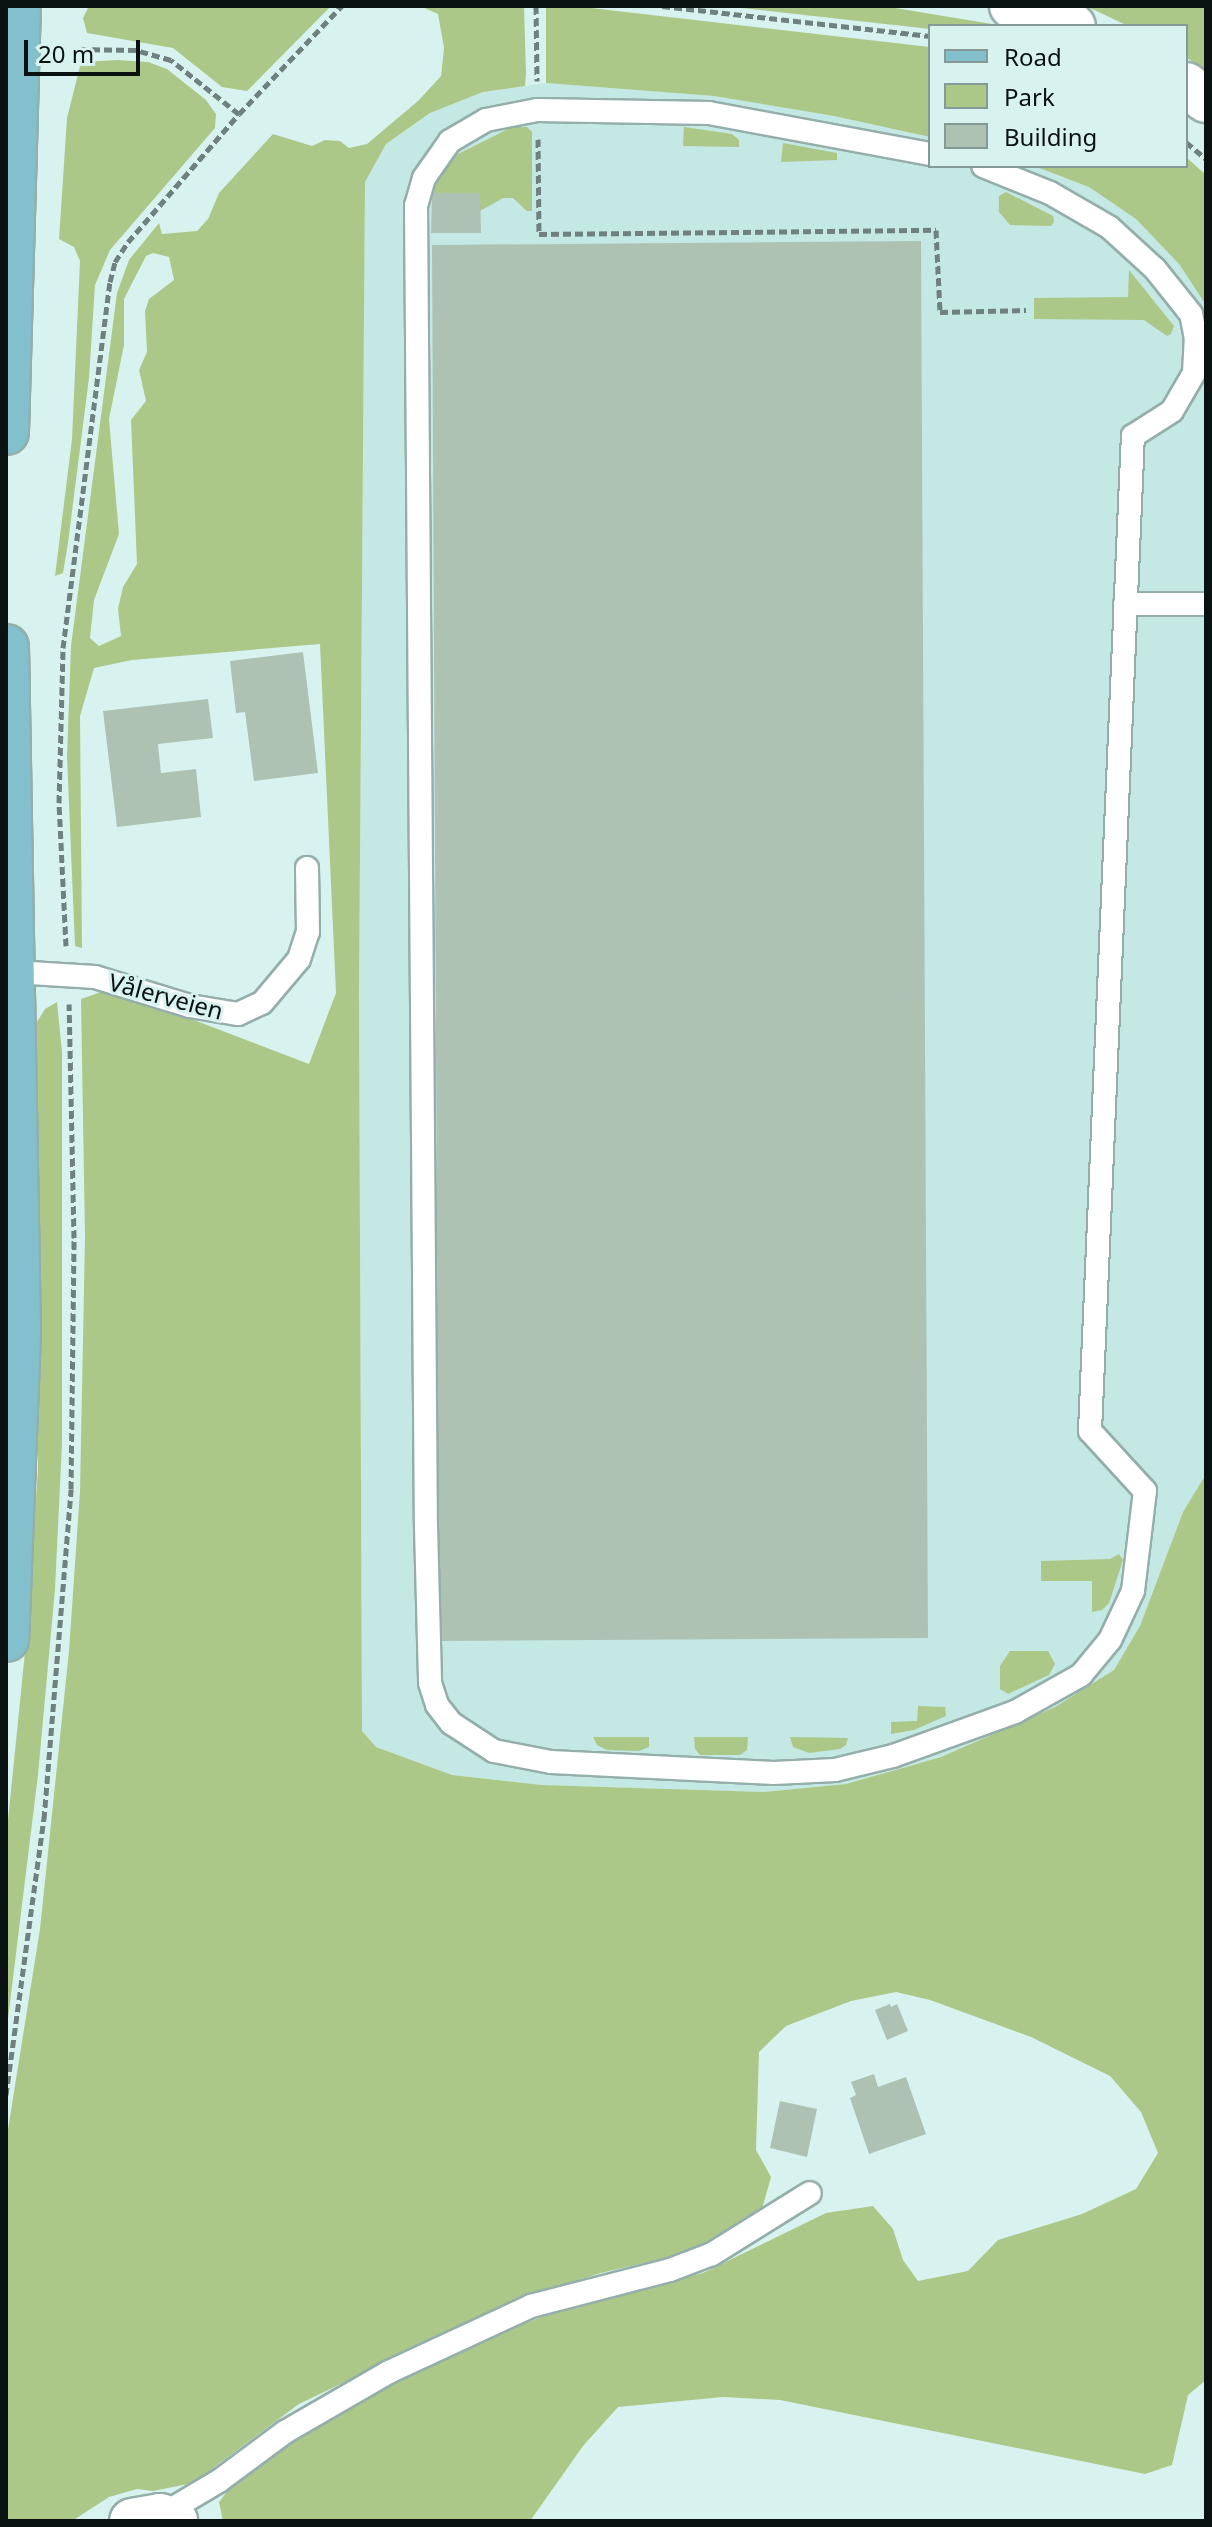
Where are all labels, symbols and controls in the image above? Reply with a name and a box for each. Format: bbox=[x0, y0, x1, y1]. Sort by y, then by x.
scale bar bbox=[28, 24, 144, 74]
legend bbox=[928, 24, 1188, 168]
text: 20 m bbox=[38, 37, 94, 70]
text: Road bbox=[1004, 40, 1062, 73]
text: Park bbox=[1004, 80, 1055, 113]
text: Building bbox=[1004, 120, 1097, 153]
street label: Vålerveien bbox=[106, 967, 226, 1025]

